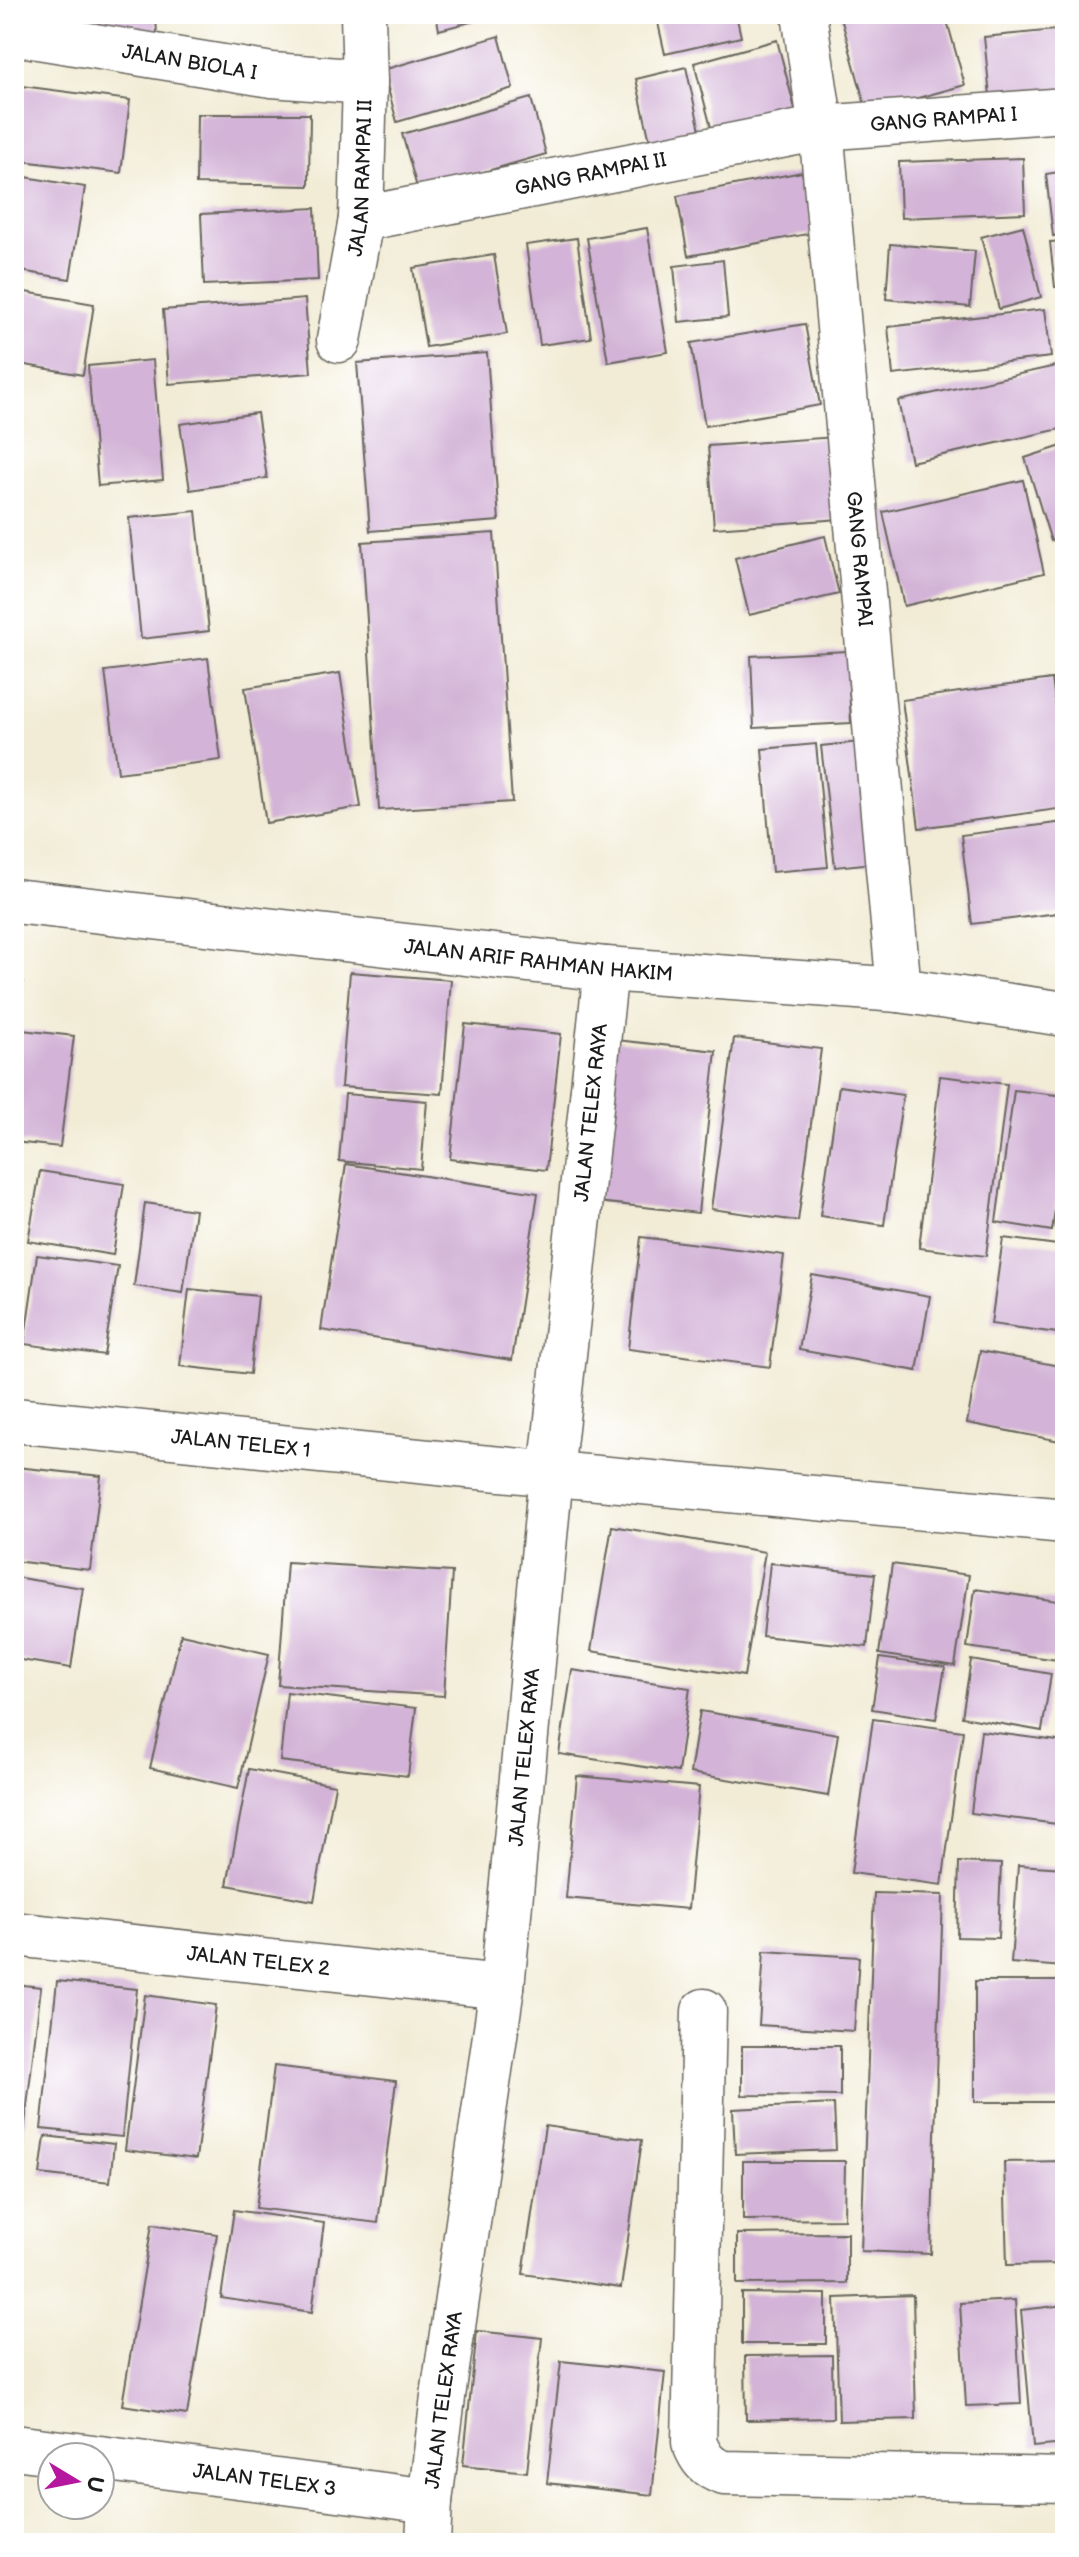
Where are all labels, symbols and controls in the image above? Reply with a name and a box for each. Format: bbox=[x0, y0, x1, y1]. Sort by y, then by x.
street label: JALAN BIOLA I bbox=[120, 40, 259, 85]
street label: JALAN RAMPAI II bbox=[343, 99, 377, 258]
street label: GANG RAMPAI I bbox=[869, 103, 1018, 137]
street label: GANG RAMPAI II bbox=[513, 148, 668, 201]
street label: GANG RAMPAI bbox=[841, 490, 877, 628]
street label: JALAN ARIF RAHMAN HAKIM bbox=[403, 935, 674, 987]
street label: JALAN TELEX RAYA bbox=[570, 1022, 613, 1203]
street label: JALAN TELEX 1 bbox=[170, 1425, 311, 1463]
street label: JALAN TELEX RAYA bbox=[505, 1666, 545, 1847]
street label: JALAN TELEX 2 bbox=[186, 1942, 331, 1981]
street label: JALAN TELEX RAYA bbox=[421, 2309, 468, 2490]
north arrow bbox=[36, 2441, 116, 2521]
street label: JALAN TELEX 3 bbox=[191, 2459, 338, 2502]
text: U bbox=[80, 2474, 109, 2494]

